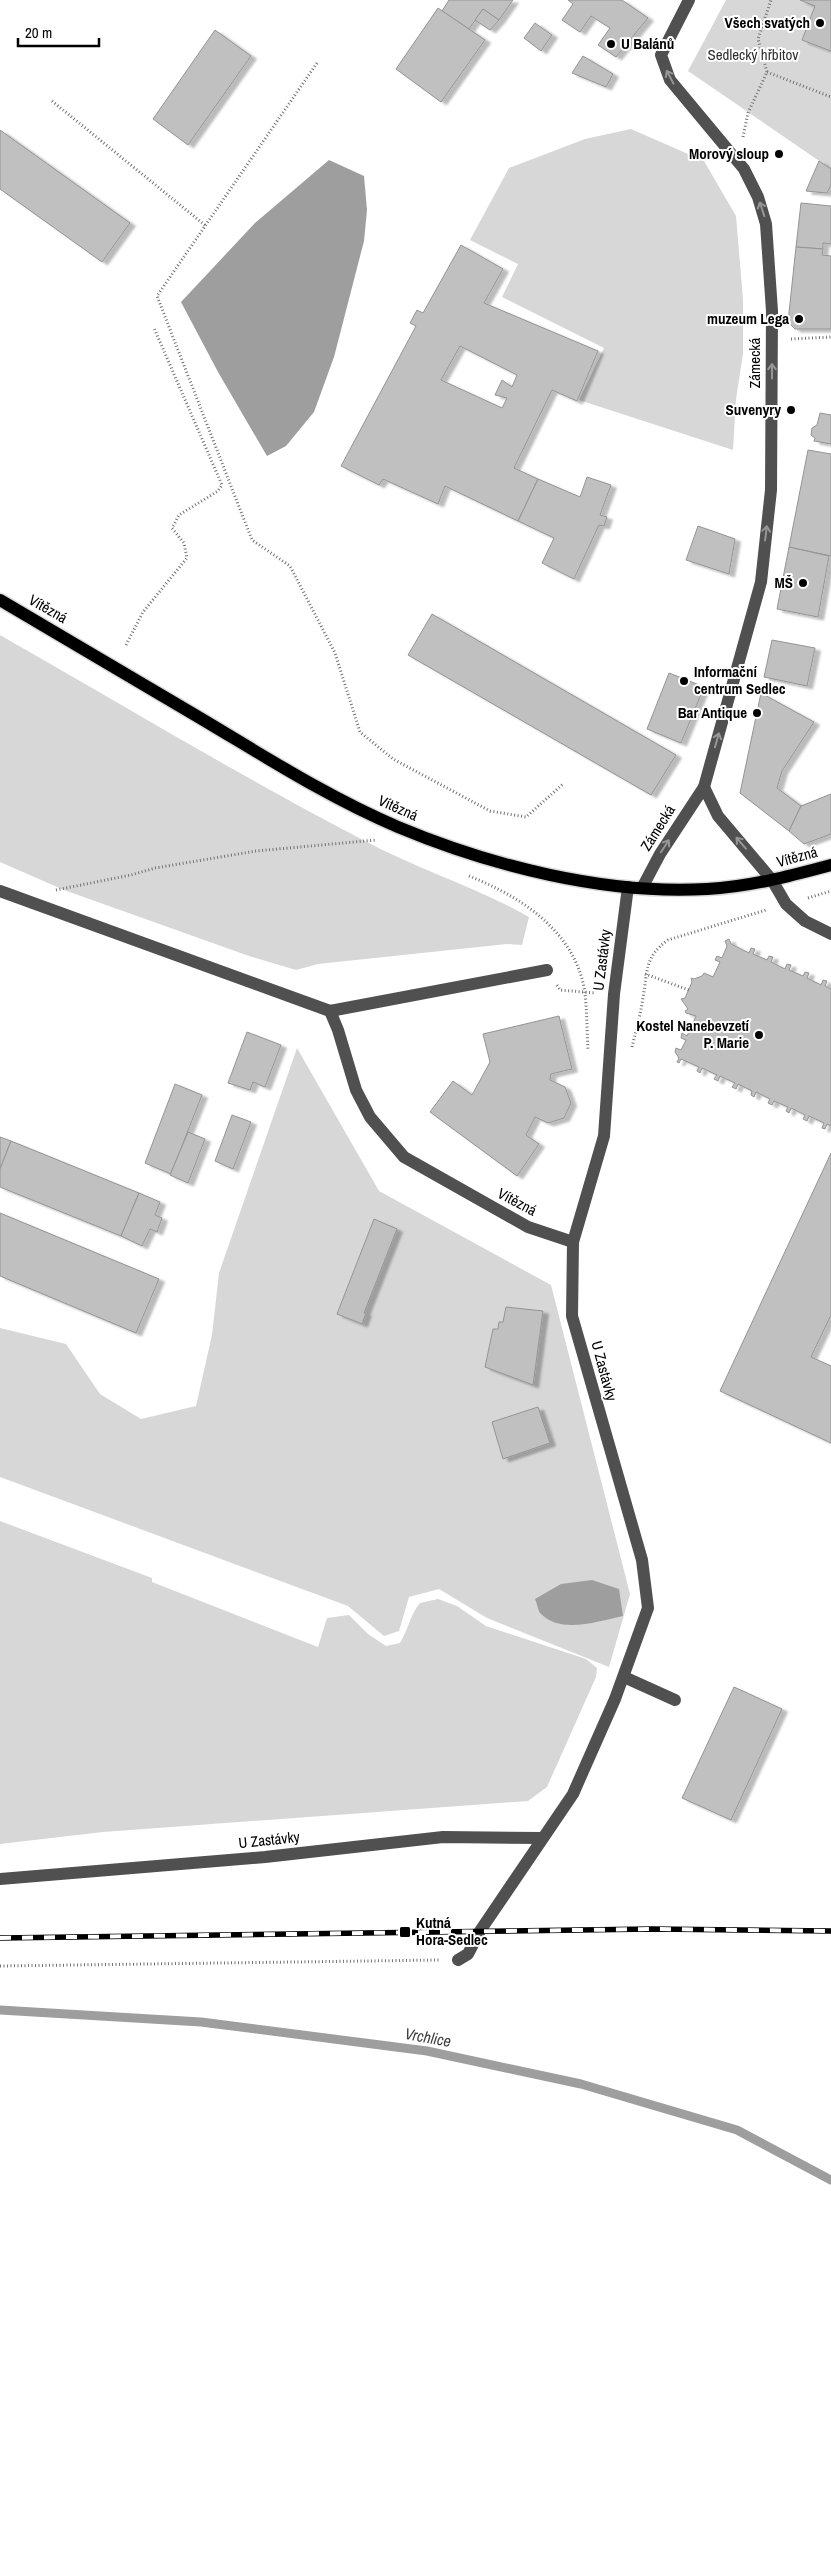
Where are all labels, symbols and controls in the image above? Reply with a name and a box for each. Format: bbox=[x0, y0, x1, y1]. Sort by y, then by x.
place label: Všech svatých bbox=[725, 12, 810, 33]
scale bar bbox=[18, 15, 99, 47]
marker: Všech svatých bbox=[814, 17, 826, 29]
text: 20 m bbox=[25, 22, 52, 43]
place label: U Balánů bbox=[621, 33, 674, 54]
marker: U Balánů bbox=[605, 38, 617, 50]
park label: Sedlecký hřbitov bbox=[708, 44, 799, 65]
one-way arrow bbox=[665, 70, 674, 85]
place label: Morový sloup bbox=[689, 143, 769, 164]
marker: Morový sloup bbox=[773, 148, 785, 160]
one-way arrow bbox=[756, 202, 766, 218]
place label: muzeum Lega bbox=[707, 308, 789, 329]
marker: muzeum Lega bbox=[793, 313, 805, 325]
street label: Zámecká bbox=[744, 338, 765, 388]
one-way arrow bbox=[767, 363, 777, 380]
place label: Suvenyry bbox=[726, 399, 781, 420]
marker: Suvenyry bbox=[785, 404, 797, 416]
one-way arrow bbox=[761, 525, 771, 541]
place label: MŠ bbox=[775, 572, 793, 593]
marker: MŠ bbox=[797, 577, 809, 589]
street label: Vítězná bbox=[25, 589, 72, 628]
place label: Informační centrum Sedlec bbox=[694, 661, 786, 699]
marker: Informační centrum Sedlec bbox=[678, 675, 690, 687]
place label: Bar Antique bbox=[678, 702, 747, 723]
marker: Bar Antique bbox=[751, 707, 763, 719]
one-way arrow bbox=[712, 732, 722, 748]
street label: Vítězná bbox=[375, 790, 422, 826]
street label: Zámecká bbox=[635, 801, 680, 855]
one-way arrow bbox=[735, 837, 747, 850]
one-way arrow bbox=[661, 839, 671, 853]
street label: Vítězná bbox=[774, 841, 820, 872]
street label: U Zastávky bbox=[587, 927, 616, 992]
place label: Kostel Nanebevzetí P. Marie bbox=[636, 1015, 750, 1053]
marker: Kostel Nanebevzetí P. Marie bbox=[753, 1029, 765, 1041]
street label: Vítězná bbox=[494, 1183, 541, 1221]
street label: U Zastávky bbox=[586, 1338, 623, 1404]
street label: U Zastávky bbox=[237, 1826, 301, 1853]
place label: Kutná Hora-Sedlec bbox=[416, 1912, 488, 1950]
marker: Kutná Hora-Sedlec bbox=[398, 1925, 412, 1939]
water label: Vrchlice bbox=[403, 2022, 453, 2052]

